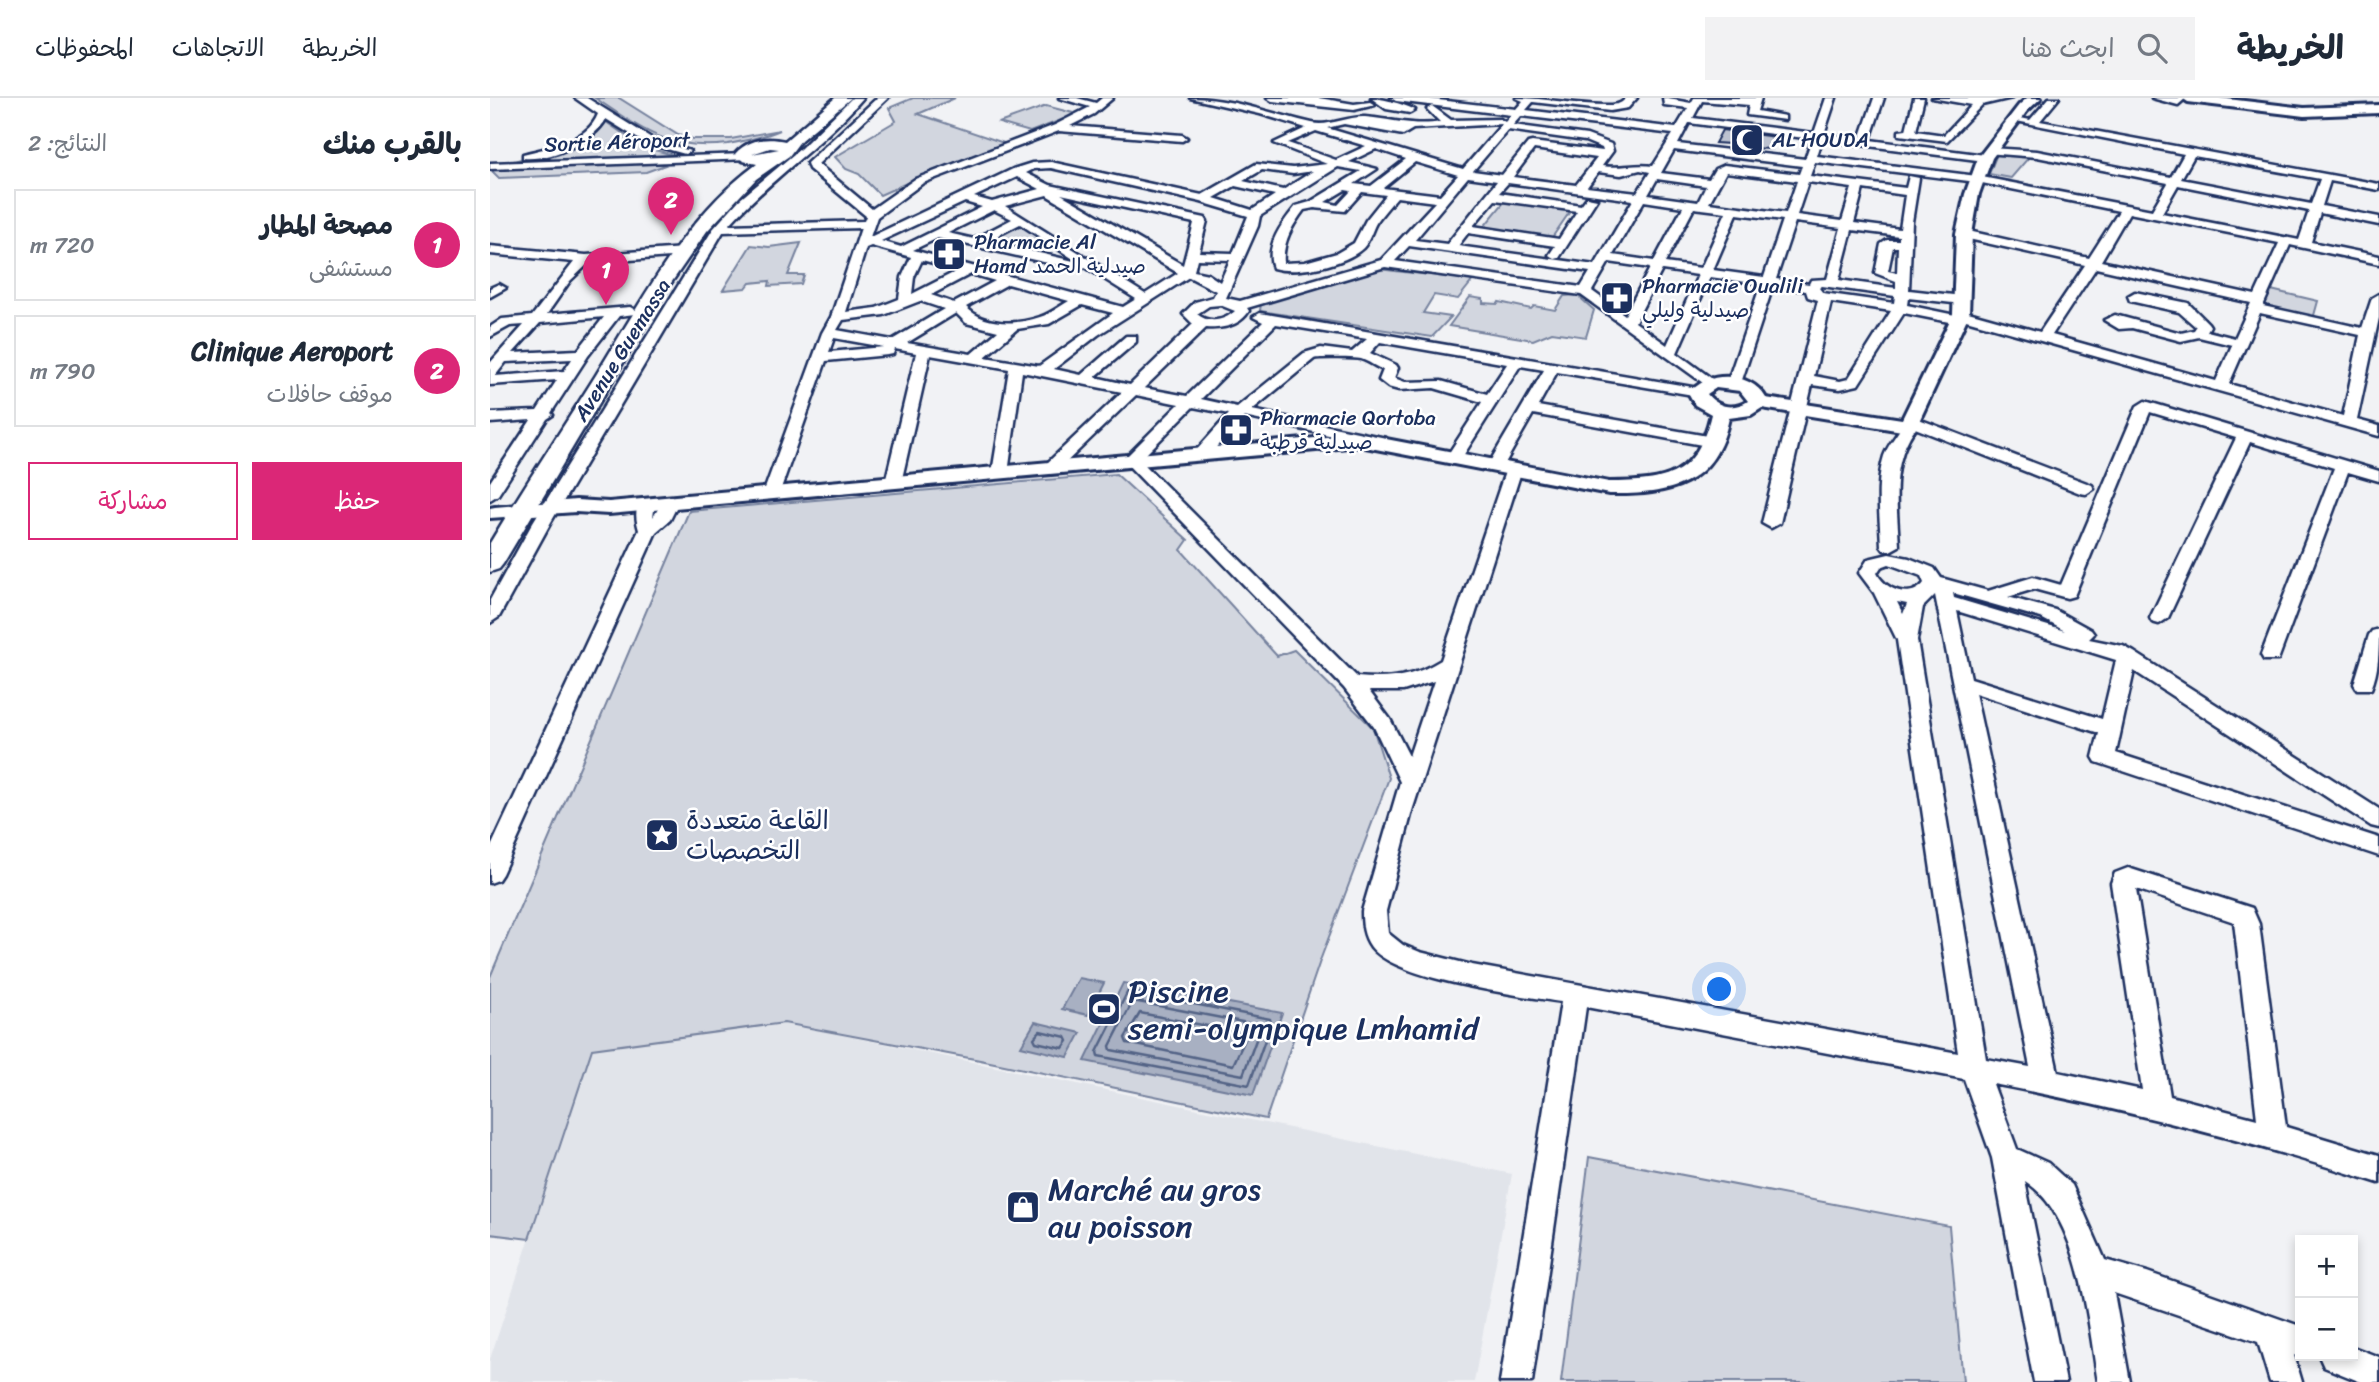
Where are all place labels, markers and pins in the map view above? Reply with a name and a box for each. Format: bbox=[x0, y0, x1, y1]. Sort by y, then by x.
mosque icon: AL HOUDA bbox=[1728, 121, 1766, 159]
place label: AL HOUDA bbox=[1771, 121, 1869, 159]
pin: 2 bbox=[648, 177, 694, 235]
place label: Pharmacie Al Hamd صيدلية الحمد bbox=[974, 223, 1146, 285]
pharmacy icon: Pharmacie Al Hamd صيدلية الحمد bbox=[930, 235, 968, 273]
pin: 1 bbox=[583, 247, 629, 305]
place label: Pharmacie Oualili صيدلية وليلي bbox=[1642, 267, 1804, 329]
pharmacy icon: Pharmacie Oualili صيدلية وليلي bbox=[1598, 279, 1636, 317]
place label: Pharmacie Qortoba صيدلية قرطبة bbox=[1260, 399, 1436, 461]
pharmacy icon: Pharmacie Qortoba صيدلية قرطبة bbox=[1217, 411, 1255, 449]
place label: القاعة متعددة التخصصات bbox=[686, 797, 829, 873]
place icon: القاعة متعددة التخصصات bbox=[643, 816, 681, 854]
place label: Piscine semi-olympique Lmhamid bbox=[1127, 963, 1480, 1057]
sports icon: Piscine semi-olympique Lmhamid bbox=[1085, 990, 1123, 1028]
place label: Marché au gros au poisson bbox=[1048, 1161, 1261, 1255]
shop icon: Marché au gros au poisson bbox=[1004, 1188, 1042, 1226]

